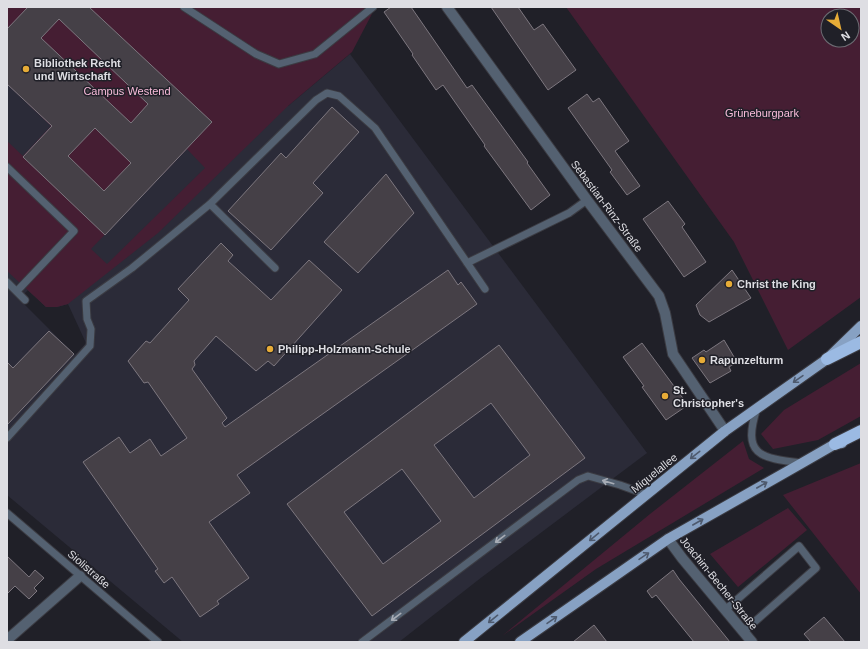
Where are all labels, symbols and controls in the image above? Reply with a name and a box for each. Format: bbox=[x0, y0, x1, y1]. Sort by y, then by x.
north arrow bbox=[820, 8, 860, 48]
text: N bbox=[839, 29, 852, 44]
place label: Bibliothek Recht und Wirtschaft bbox=[34, 57, 121, 82]
marker: Bibliothek Recht und Wirtschaft bbox=[21, 64, 31, 74]
park label: Campus Westend bbox=[83, 85, 171, 97]
park label: Grüneburgpark bbox=[725, 107, 799, 119]
street label: Sebastian-Rinz-Straße bbox=[569, 158, 645, 254]
place label: Christ the King bbox=[737, 278, 816, 290]
marker: Christ the King bbox=[724, 279, 734, 289]
place label: Philipp-Holzmann-Schule bbox=[278, 343, 411, 355]
marker: Philipp-Holzmann-Schule bbox=[265, 344, 275, 354]
place label: Rapunzelturm bbox=[710, 354, 784, 366]
marker: Rapunzelturm bbox=[697, 355, 707, 365]
one-way arrow bbox=[793, 375, 804, 383]
place label: St. Christopher's bbox=[673, 384, 744, 409]
marker: St. Christopher's bbox=[660, 391, 670, 401]
street label: Miquelallee bbox=[629, 451, 679, 495]
one-way arrow bbox=[689, 451, 700, 459]
one-way arrow bbox=[602, 478, 615, 485]
one-way arrow bbox=[756, 481, 768, 489]
one-way arrow bbox=[692, 518, 704, 525]
one-way arrow bbox=[589, 533, 599, 542]
street label: Joachim-Becher-Straße bbox=[678, 534, 760, 632]
one-way arrow bbox=[494, 535, 505, 543]
street label: Siolistraße bbox=[65, 547, 113, 591]
one-way arrow bbox=[638, 552, 649, 560]
one-way arrow bbox=[390, 613, 401, 621]
one-way arrow bbox=[488, 615, 499, 624]
one-way arrow bbox=[546, 615, 557, 624]

